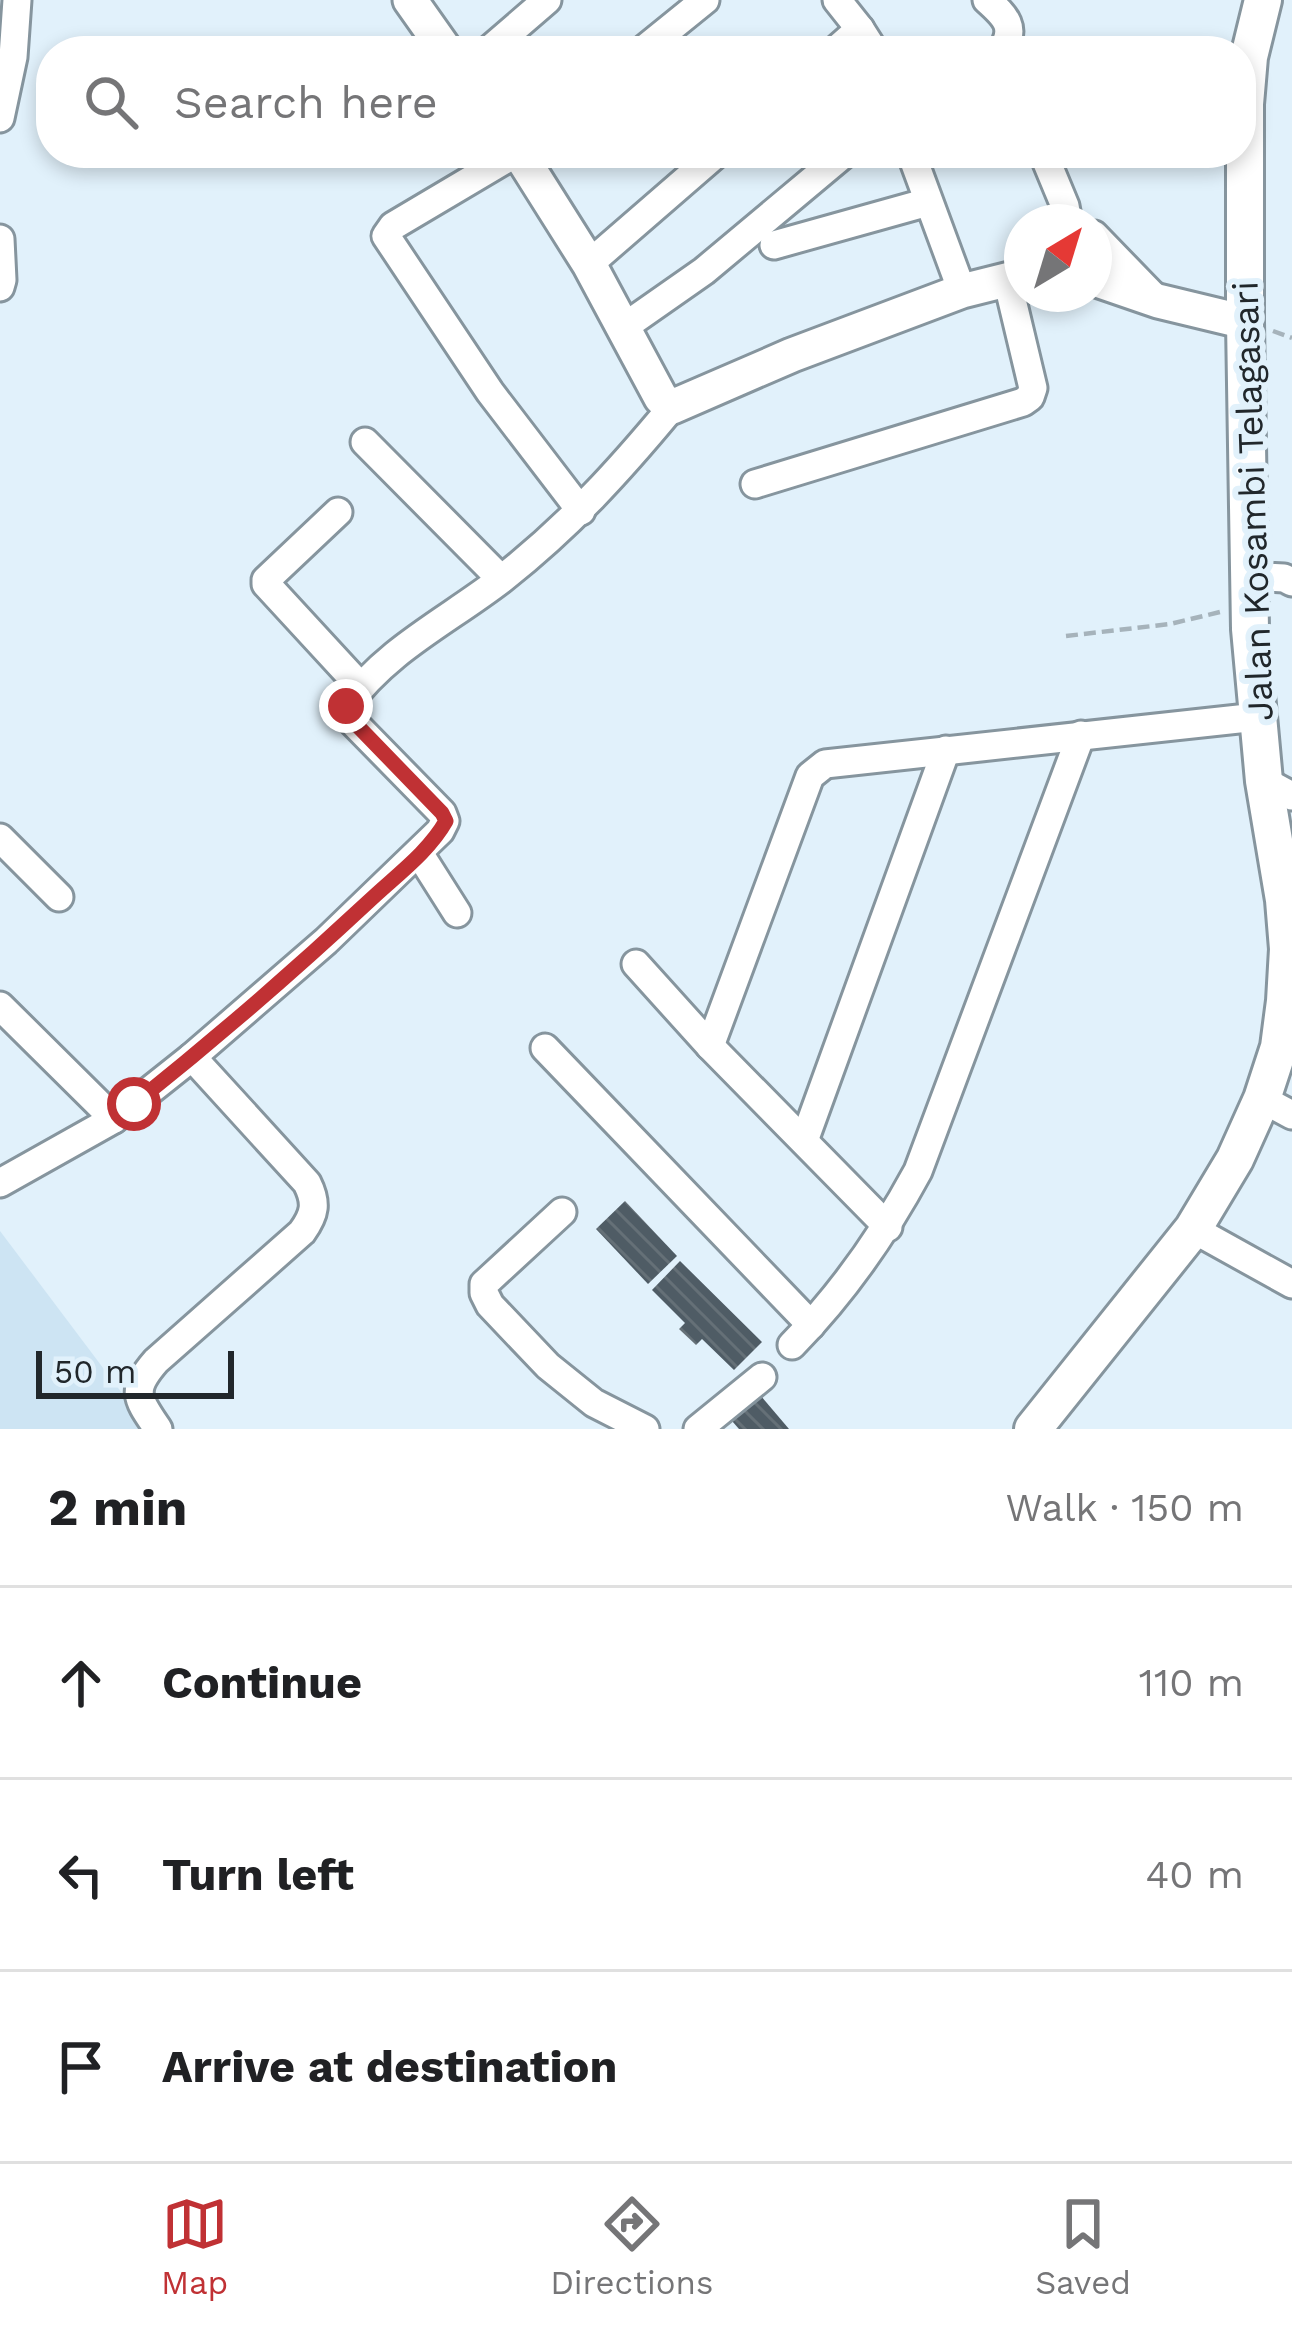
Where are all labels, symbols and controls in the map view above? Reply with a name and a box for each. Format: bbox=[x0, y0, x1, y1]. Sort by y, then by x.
search box bbox=[36, 36, 1256, 168]
icon: search bbox=[78, 69, 144, 135]
text: Search here bbox=[174, 76, 438, 129]
north arrow bbox=[1004, 204, 1112, 312]
street label: Jalan Kosambi Telagasari bbox=[1224, 280, 1282, 722]
route end bbox=[319, 679, 373, 733]
route start bbox=[107, 1077, 161, 1131]
scale bar bbox=[36, 1345, 234, 1398]
text: 50 m bbox=[54, 1352, 136, 1391]
text: 2 min bbox=[48, 1478, 187, 1537]
text: Walk · 150 m bbox=[1006, 1485, 1244, 1530]
icon: ahead bbox=[48, 1650, 114, 1716]
text: Continue bbox=[162, 1656, 362, 1709]
text: 110 m bbox=[1139, 1660, 1244, 1705]
icon: left bbox=[48, 1842, 114, 1908]
text: Turn left bbox=[162, 1848, 354, 1901]
text: 40 m bbox=[1145, 1852, 1244, 1897]
icon: arrive bbox=[48, 2034, 114, 2100]
text: Arrive at destination bbox=[162, 2040, 617, 2093]
tab: Map bbox=[161, 2191, 228, 2302]
tab: Directions bbox=[550, 2191, 713, 2302]
tab: Saved bbox=[1035, 2191, 1131, 2302]

